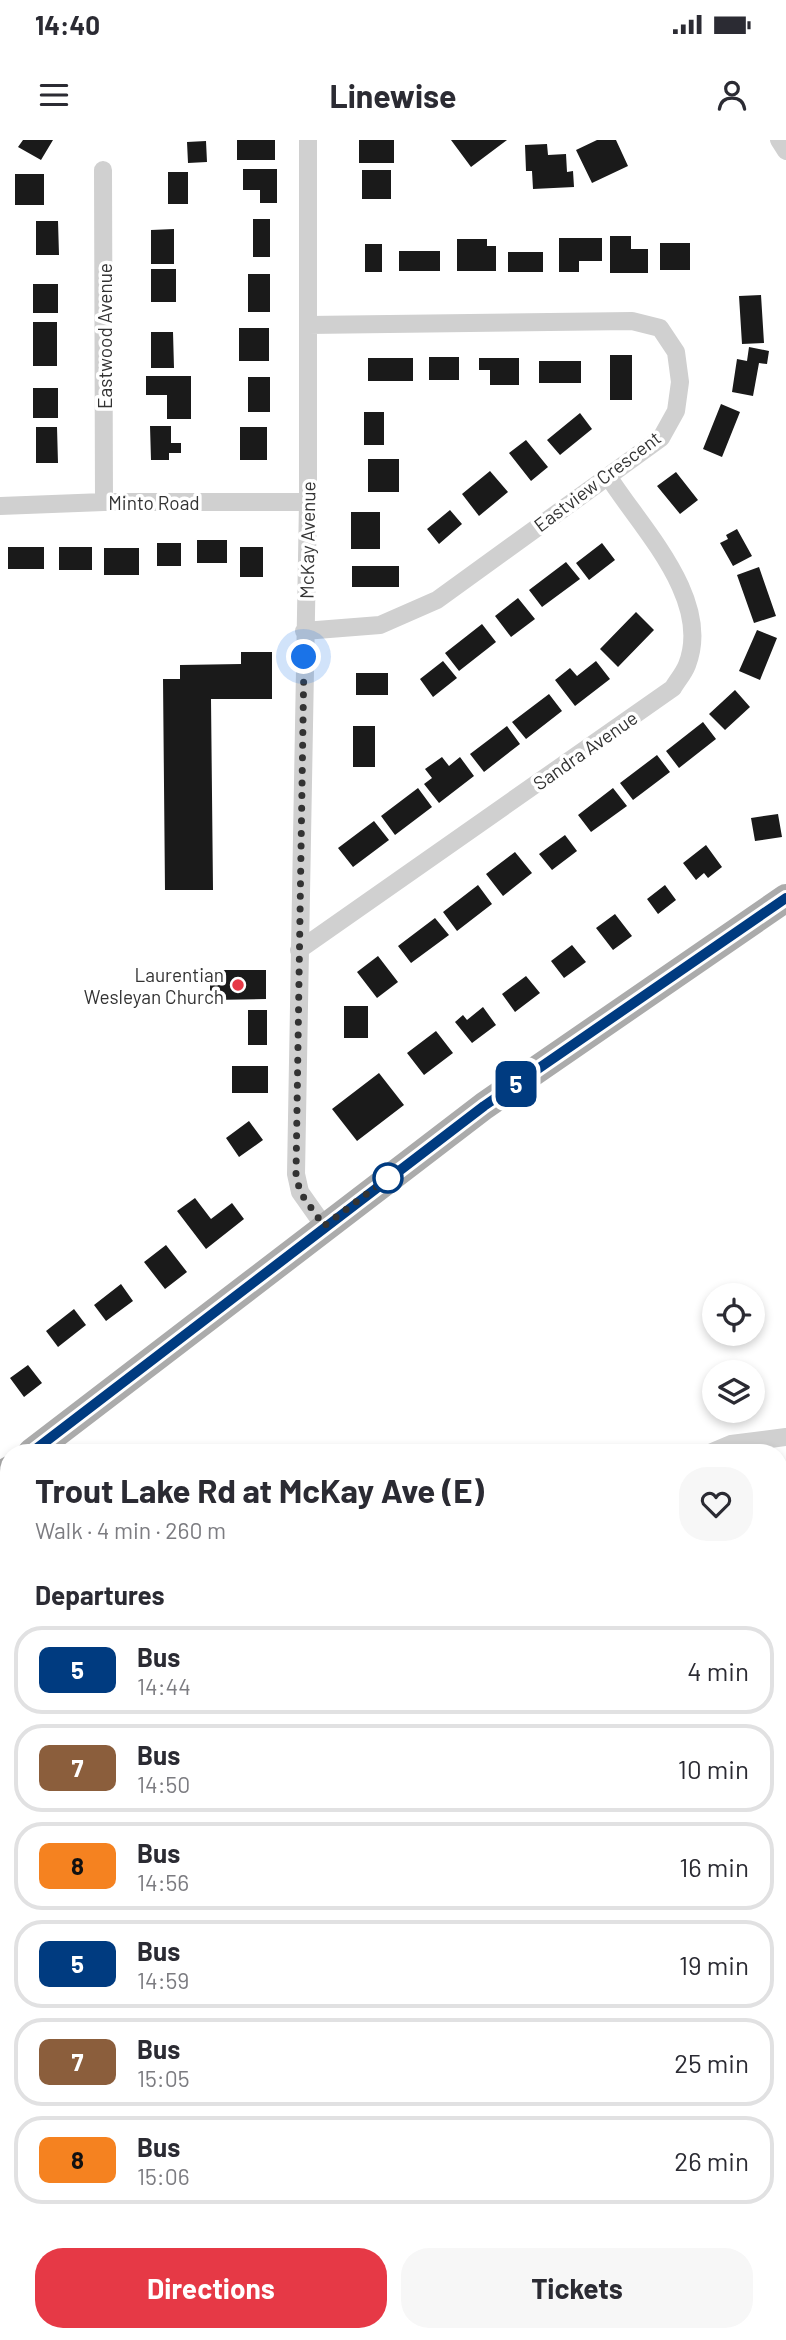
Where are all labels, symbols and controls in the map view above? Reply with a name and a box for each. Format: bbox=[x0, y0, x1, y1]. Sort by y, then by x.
text: 14:40 bbox=[35, 9, 100, 40]
icon: menu bbox=[35, 76, 73, 114]
text: Linewise bbox=[329, 76, 457, 114]
icon: person bbox=[713, 76, 751, 114]
street label: Eastwood Avenue bbox=[93, 263, 116, 409]
street label: Eastview Crescent bbox=[529, 426, 665, 536]
street label: McKay Avenue bbox=[294, 481, 320, 599]
street label: Minto Road bbox=[108, 491, 200, 514]
your location bbox=[286, 639, 321, 674]
street label: Sandra Avenue bbox=[528, 706, 642, 794]
place label: Laurentian Wesleyan Church bbox=[84, 963, 224, 1008]
marker: Laurentian Wesleyan Church bbox=[230, 977, 246, 993]
line badge: 5 bbox=[493, 1061, 539, 1107]
text: 5 bbox=[510, 1069, 522, 1098]
unlabelled marker bbox=[373, 1163, 403, 1193]
map controls bbox=[702, 1283, 765, 1423]
button: locate bbox=[702, 1283, 765, 1346]
button: layers bbox=[702, 1360, 765, 1423]
button: heart bbox=[679, 1467, 753, 1541]
text: Trout Lake Rd at McKay Ave (E) bbox=[35, 1470, 484, 1510]
text: Walk · 4 min · 260 m bbox=[35, 1516, 226, 1544]
text: Departures bbox=[35, 1579, 165, 1610]
text: Bus bbox=[137, 1641, 180, 1672]
text: 5 bbox=[71, 1655, 84, 1684]
text: 4 min bbox=[687, 1655, 749, 1686]
text: 14:44 bbox=[137, 1672, 191, 1700]
text: Bus bbox=[137, 1739, 180, 1770]
text: 7 bbox=[72, 1753, 83, 1782]
text: 10 min bbox=[678, 1753, 749, 1784]
text: 14:50 bbox=[137, 1770, 190, 1798]
text: Bus bbox=[137, 1837, 180, 1868]
text: 8 bbox=[71, 1851, 84, 1880]
text: 16 min bbox=[679, 1851, 749, 1882]
text: 14:56 bbox=[137, 1868, 189, 1896]
text: Bus bbox=[137, 1935, 180, 1966]
text: 5 bbox=[71, 1949, 84, 1978]
text: 19 min bbox=[679, 1949, 749, 1980]
text: 14:59 bbox=[137, 1966, 189, 1994]
text: Bus bbox=[137, 2033, 180, 2064]
text: 7 bbox=[72, 2047, 83, 2076]
text: 25 min bbox=[674, 2047, 749, 2078]
text: 15:05 bbox=[137, 2064, 190, 2092]
text: Bus bbox=[137, 2131, 180, 2162]
text: 8 bbox=[71, 2145, 84, 2174]
text: 26 min bbox=[674, 2145, 749, 2176]
text: 15:06 bbox=[137, 2162, 190, 2190]
button: Directions bbox=[35, 2248, 387, 2328]
button: Tickets bbox=[401, 2248, 753, 2328]

